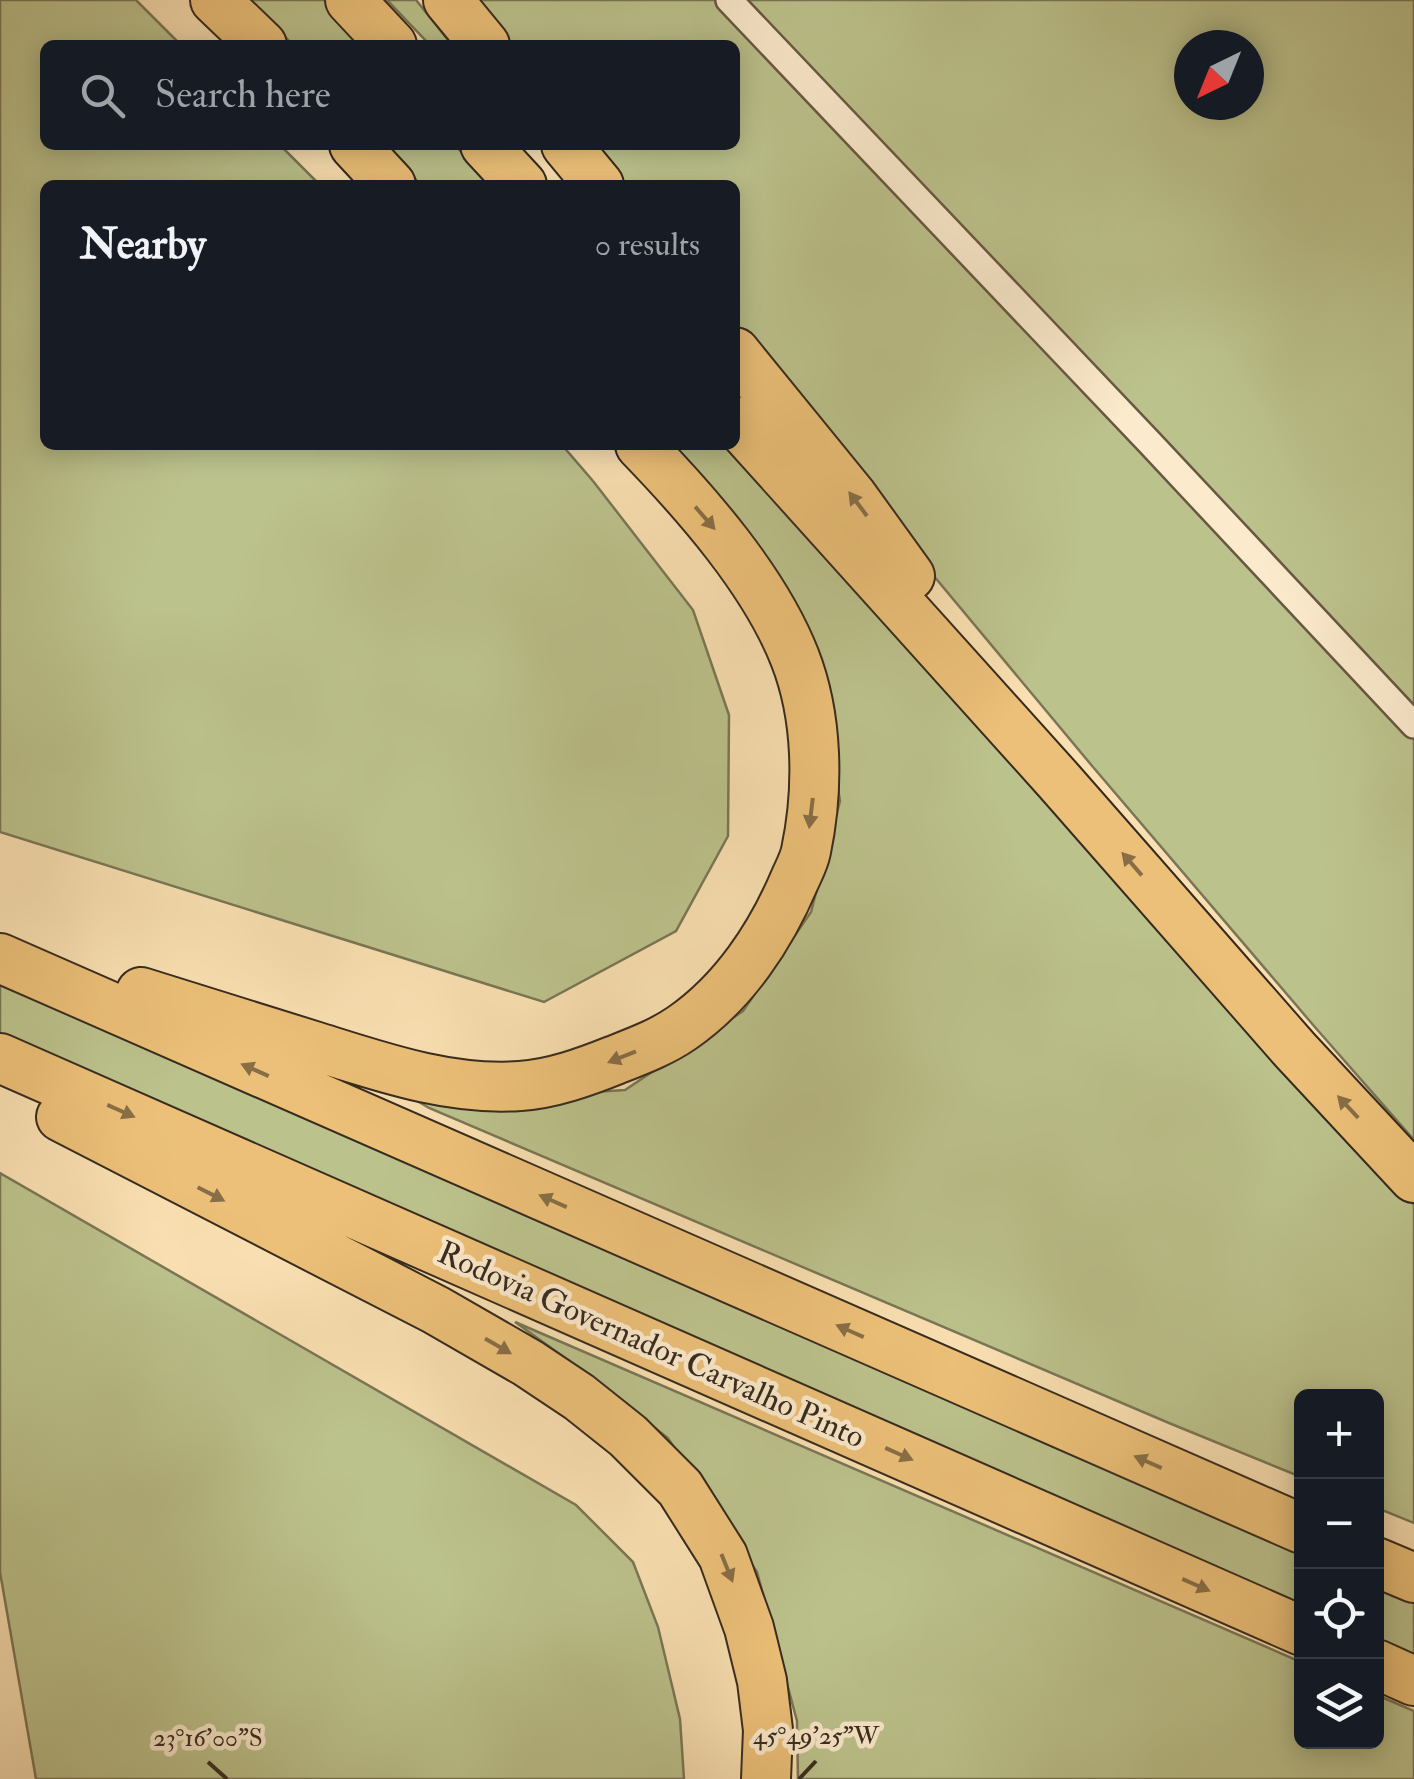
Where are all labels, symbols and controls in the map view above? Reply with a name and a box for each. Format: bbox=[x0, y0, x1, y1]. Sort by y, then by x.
north arrow bbox=[1174, 30, 1264, 120]
search box bbox=[40, 40, 740, 150]
icon: search bbox=[75, 68, 130, 123]
text: Search here bbox=[155, 71, 331, 119]
text: Nearby bbox=[80, 219, 206, 271]
text: 0 results bbox=[595, 225, 700, 265]
one-way arrow bbox=[848, 491, 868, 517]
one-way arrow bbox=[693, 506, 715, 531]
one-way arrow bbox=[803, 798, 819, 830]
one-way arrow bbox=[1121, 852, 1143, 877]
one-way arrow bbox=[607, 1050, 637, 1066]
one-way arrow bbox=[240, 1062, 270, 1078]
one-way arrow bbox=[1337, 1095, 1360, 1119]
one-way arrow bbox=[106, 1103, 136, 1119]
one-way arrow bbox=[197, 1185, 226, 1202]
one-way arrow bbox=[538, 1193, 568, 1209]
street label: Rodovia Governador Carvalho Pinto bbox=[431, 1233, 871, 1457]
one-way arrow bbox=[835, 1323, 865, 1339]
one-way arrow bbox=[484, 1337, 513, 1354]
map controls bbox=[1294, 1389, 1384, 1749]
button: + bbox=[1294, 1389, 1384, 1479]
one-way arrow bbox=[884, 1446, 914, 1462]
one-way arrow bbox=[1133, 1454, 1163, 1470]
button: − bbox=[1294, 1479, 1384, 1569]
one-way arrow bbox=[719, 1553, 735, 1583]
button: locate bbox=[1294, 1569, 1384, 1659]
one-way arrow bbox=[1182, 1577, 1211, 1593]
button: layers bbox=[1294, 1659, 1384, 1749]
text: 45°49'25"W bbox=[753, 1721, 881, 1752]
text: 23°16'00"S bbox=[153, 1723, 263, 1754]

